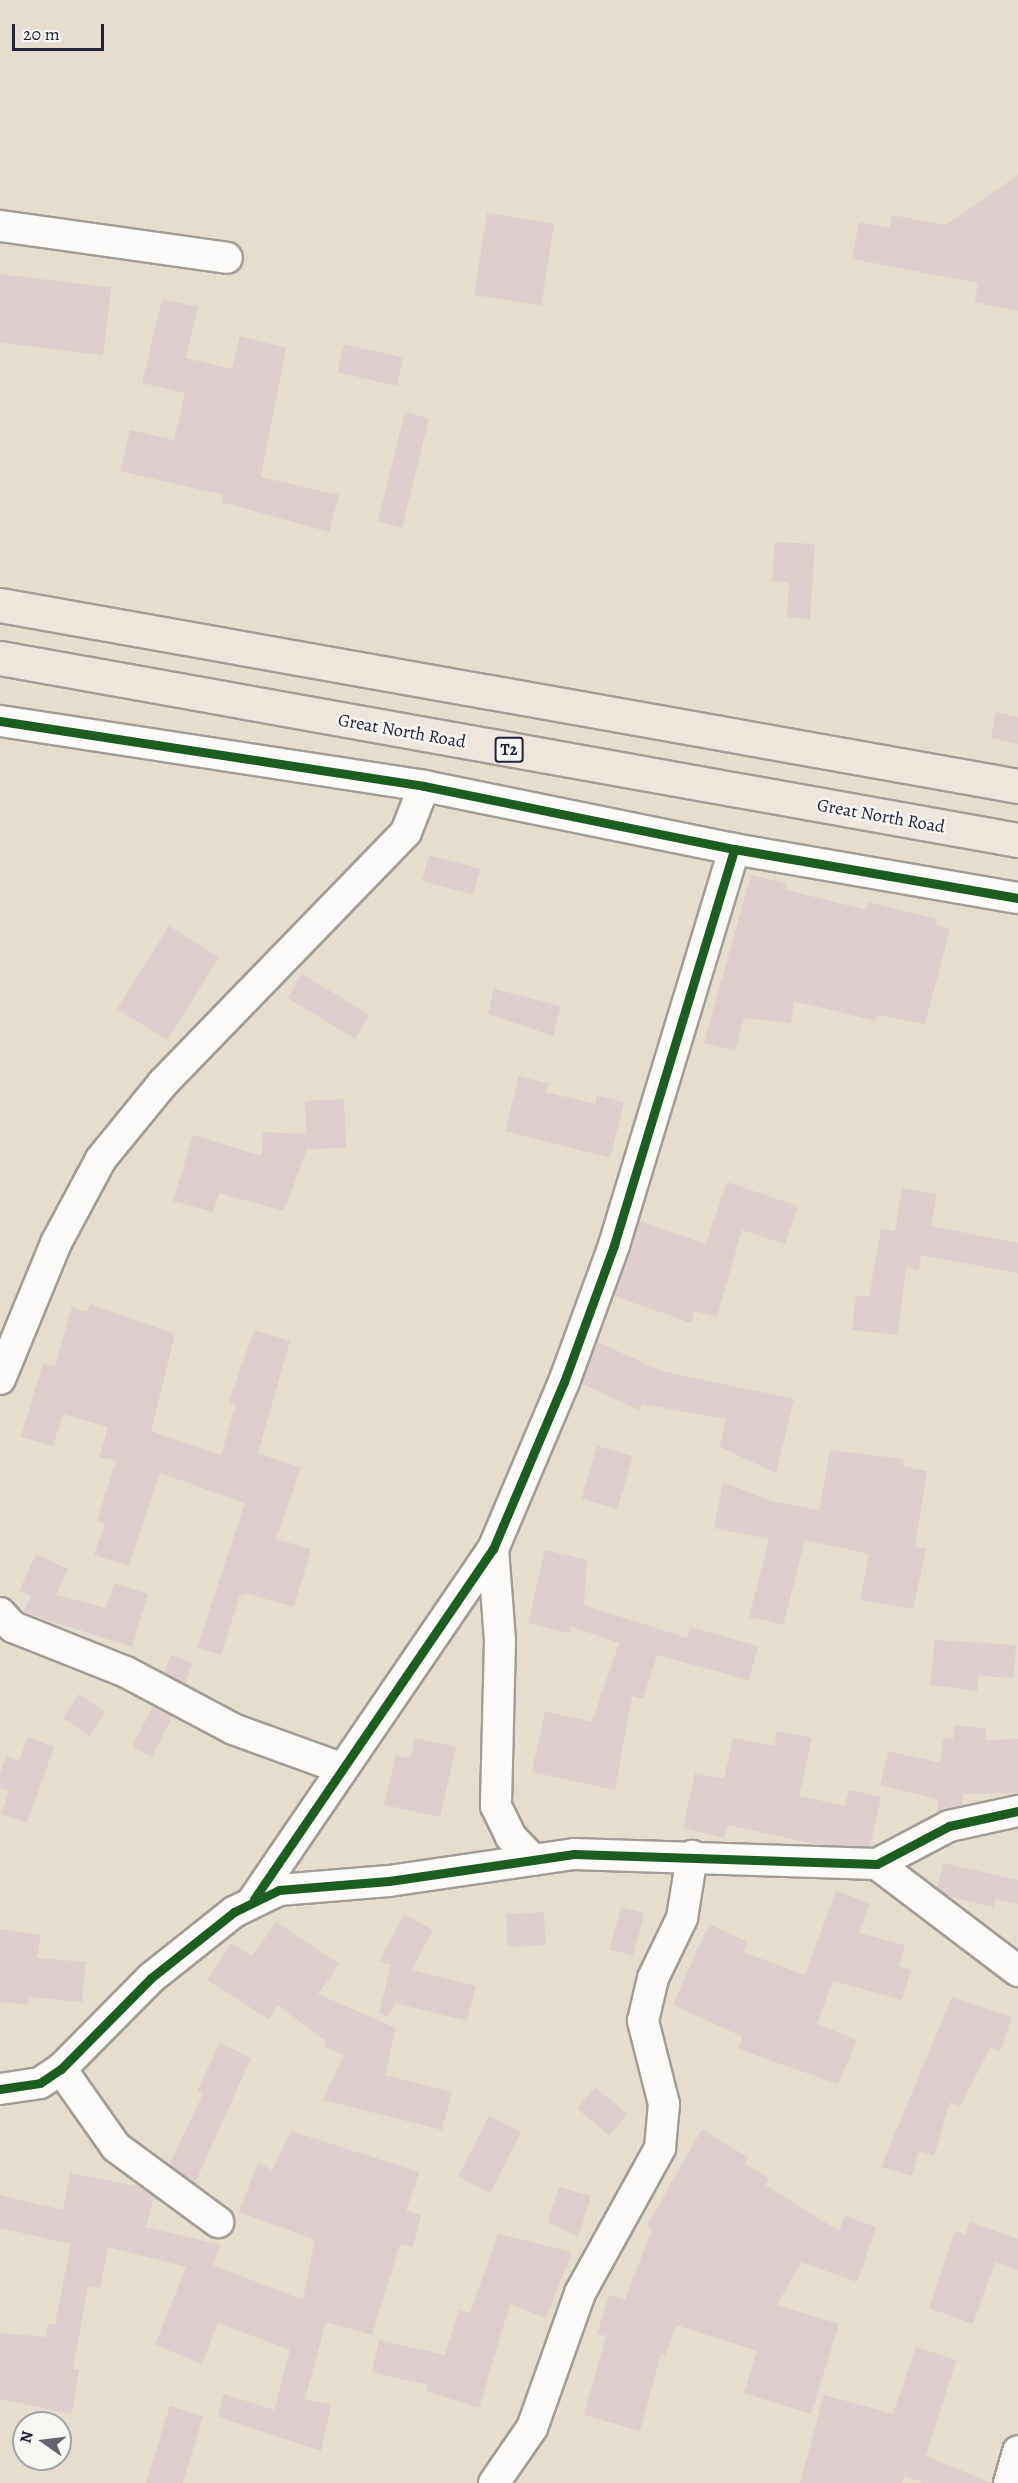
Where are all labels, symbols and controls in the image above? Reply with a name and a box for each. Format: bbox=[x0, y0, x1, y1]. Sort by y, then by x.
scale bar bbox=[15, 12, 106, 50]
text: 20 m bbox=[23, 22, 60, 46]
street label: Great North Road bbox=[336, 709, 468, 753]
road number: T2 bbox=[494, 737, 524, 763]
street label: Great North Road bbox=[815, 794, 947, 838]
north arrow bbox=[12, 2411, 72, 2471]
text: N bbox=[14, 2429, 39, 2445]

